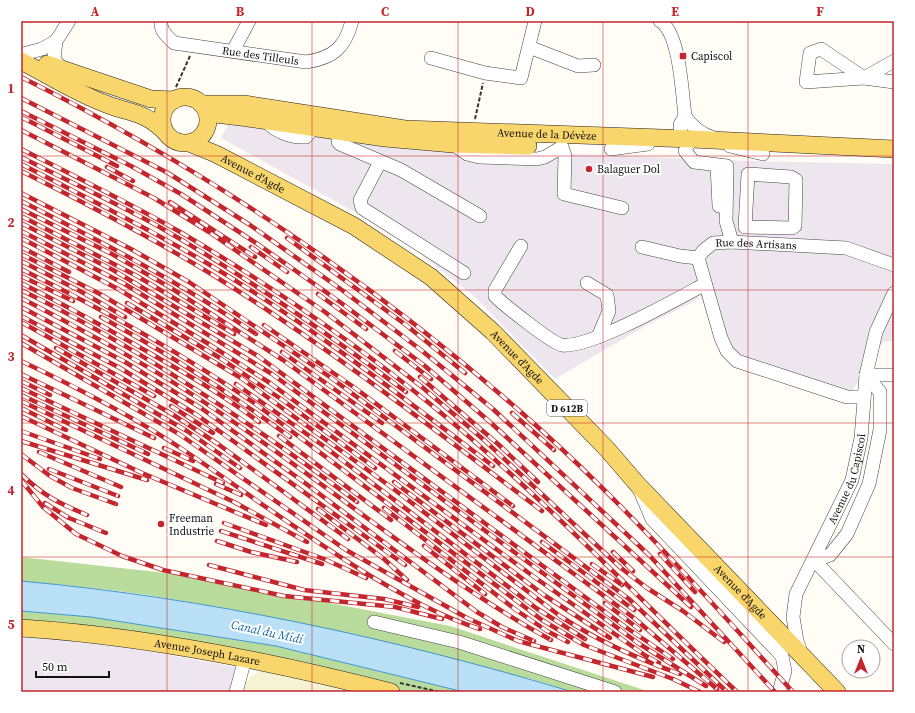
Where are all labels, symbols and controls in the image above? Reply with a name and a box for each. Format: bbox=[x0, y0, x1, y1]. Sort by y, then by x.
text: A bbox=[91, 3, 100, 20]
text: B bbox=[236, 3, 245, 20]
text: C bbox=[381, 3, 389, 20]
text: D bbox=[525, 3, 535, 20]
text: E bbox=[671, 3, 679, 20]
text: F bbox=[816, 3, 824, 20]
street label: Rue des Tilleuls bbox=[221, 43, 300, 68]
place label: Capiscol bbox=[691, 49, 732, 64]
marker: Capiscol bbox=[678, 51, 688, 61]
text: 1 bbox=[7, 80, 15, 97]
street label: Avenue de la Dévèze bbox=[497, 125, 597, 143]
street label: Avenue d'Agde bbox=[218, 150, 288, 197]
place label: Balaguer Dol bbox=[597, 162, 660, 177]
marker: Balaguer Dol bbox=[584, 164, 594, 174]
text: 2 bbox=[7, 214, 15, 231]
street label: Rue des Artisans bbox=[715, 234, 797, 253]
street label: Avenue d'Agde bbox=[487, 326, 548, 388]
text: 3 bbox=[7, 348, 15, 365]
road number: D 612B bbox=[547, 400, 587, 416]
street label: Avenue du Capiscol bbox=[824, 433, 869, 526]
text: 4 bbox=[7, 482, 15, 499]
place label: Freeman Industrie bbox=[169, 511, 215, 539]
marker: Freeman Industrie bbox=[156, 519, 166, 529]
street label: Avenue d'Agde bbox=[711, 561, 771, 623]
text: 5 bbox=[7, 616, 15, 633]
water label: Canal du Midi bbox=[230, 617, 305, 647]
street label: Avenue Joseph Lazare bbox=[153, 635, 262, 669]
north arrow bbox=[841, 639, 881, 679]
text: N bbox=[857, 642, 865, 657]
scale bar bbox=[36, 653, 109, 679]
text: 50 m bbox=[42, 659, 68, 675]

